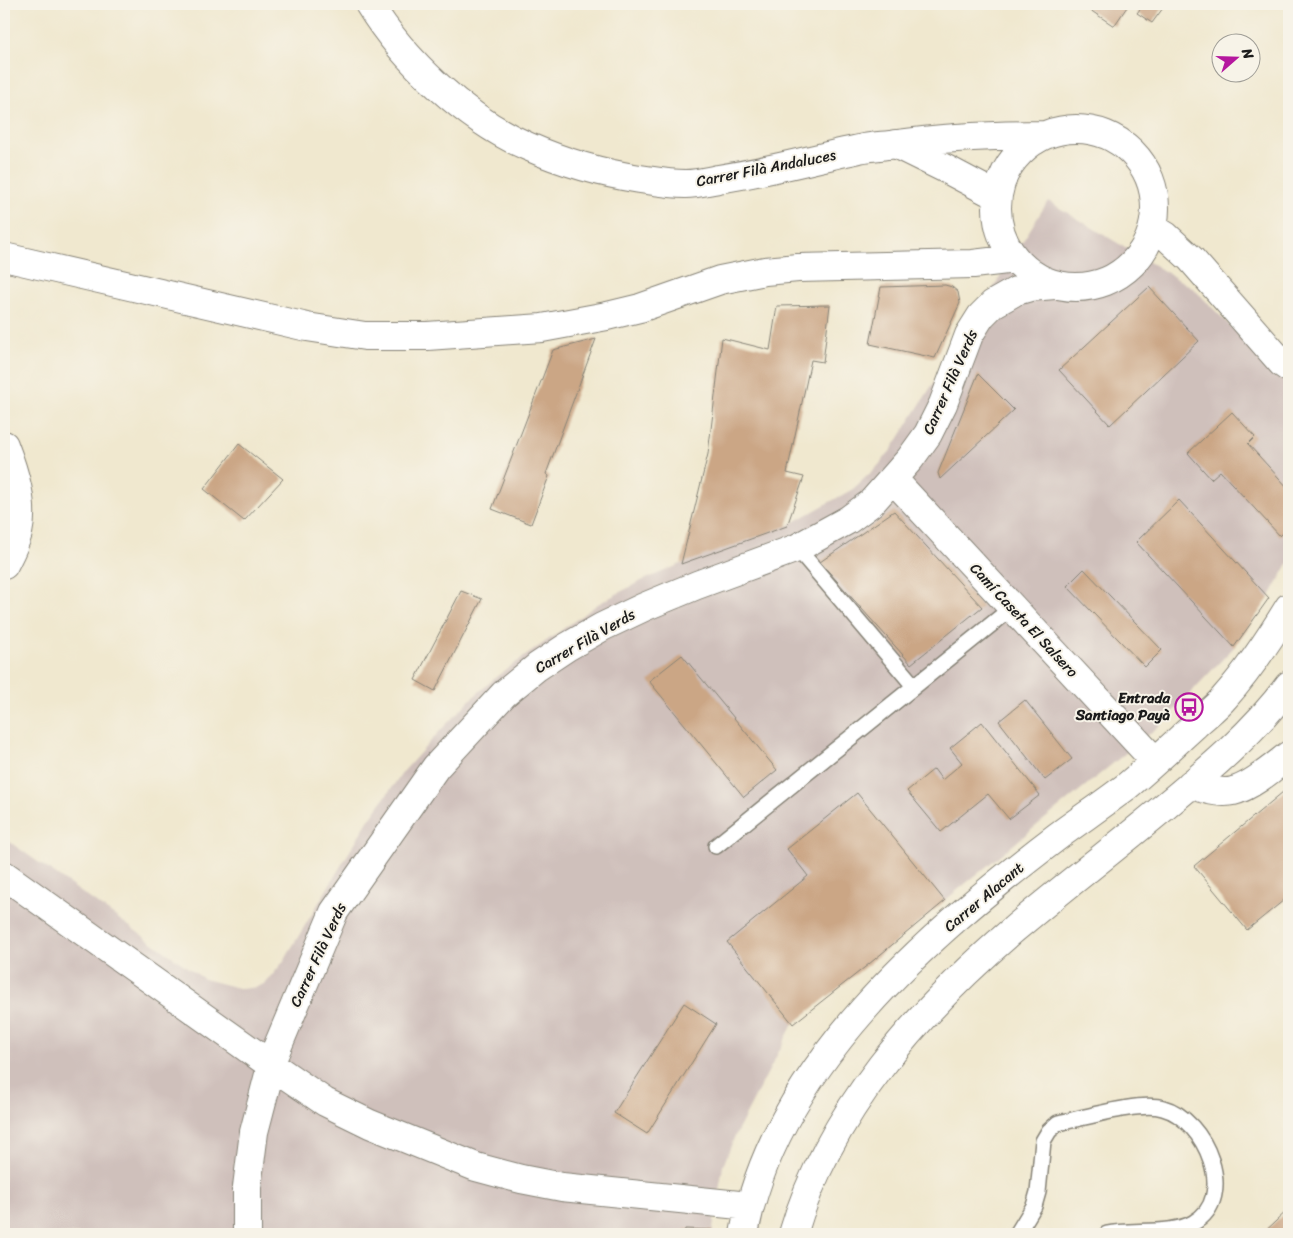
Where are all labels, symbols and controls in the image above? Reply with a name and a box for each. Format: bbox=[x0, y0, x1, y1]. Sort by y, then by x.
north arrow bbox=[1210, 32, 1260, 82]
text: N bbox=[1234, 44, 1261, 63]
street label: Carrer Filà Andaluces bbox=[694, 142, 839, 194]
street label: Carrer Filà Verds bbox=[915, 325, 985, 439]
street label: Camí Caseta El Salsero bbox=[963, 556, 1085, 684]
street label: Carrer Filà Verds bbox=[530, 602, 640, 680]
place label: Entrada Santiago Payà bbox=[1075, 685, 1170, 728]
bus stop icon: Entrada Santiago Payà bbox=[1174, 692, 1204, 722]
street label: Carrer Alacant bbox=[938, 855, 1030, 939]
street label: Carrer Filà Verds bbox=[282, 898, 354, 1011]

